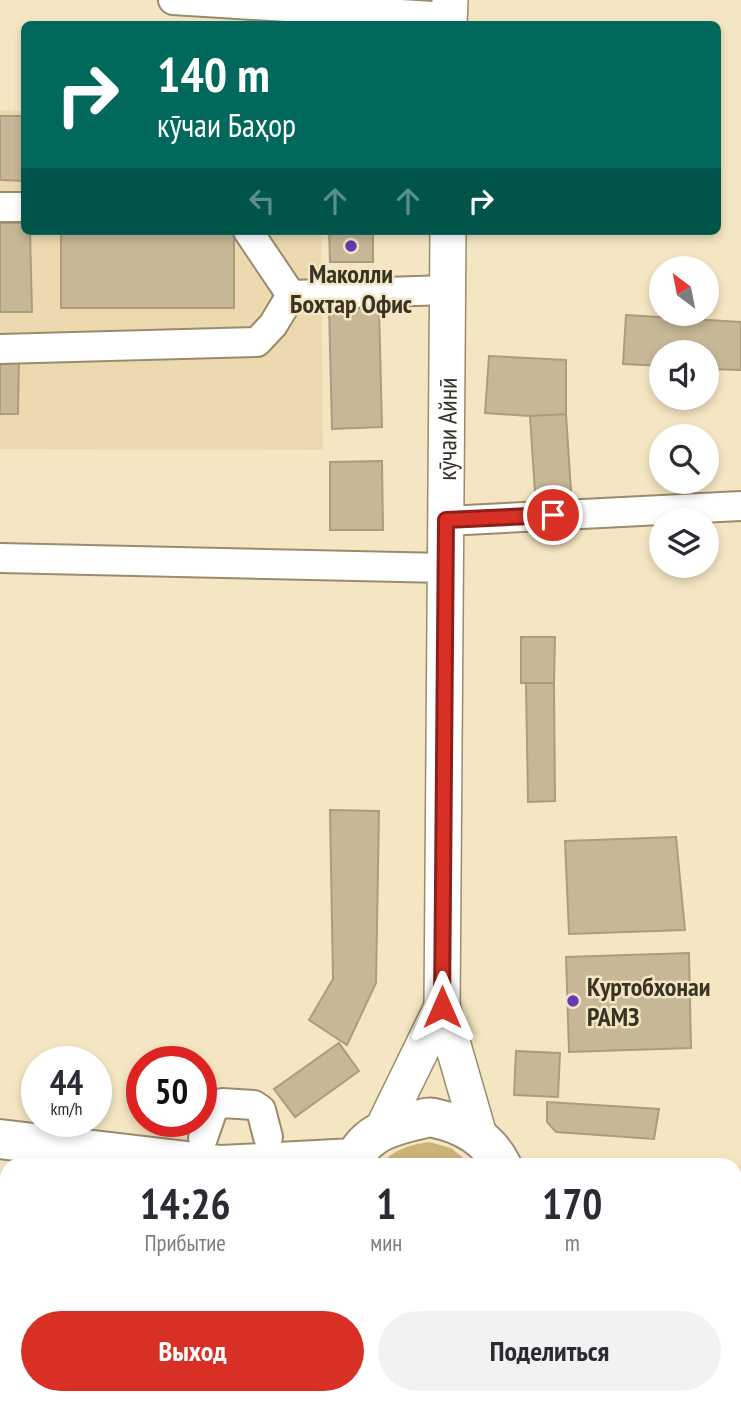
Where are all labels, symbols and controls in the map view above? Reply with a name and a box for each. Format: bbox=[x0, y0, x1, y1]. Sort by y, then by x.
text: 140 m bbox=[157, 42, 270, 106]
icon: right bbox=[42, 49, 133, 140]
text: кӯчаи Баҳор bbox=[157, 104, 296, 146]
icon: left bbox=[243, 182, 281, 220]
icon: ahead bbox=[316, 182, 354, 220]
icon: ahead bbox=[389, 182, 427, 220]
icon: right bbox=[462, 182, 500, 220]
marker: Маколли Бохтар Офис bbox=[343, 238, 359, 254]
north arrow bbox=[649, 256, 719, 326]
map controls bbox=[649, 256, 719, 578]
place label: Маколли Бохтар Офис bbox=[290, 257, 412, 320]
button: sound bbox=[649, 340, 719, 410]
street label: кӯчаи Айнӣ bbox=[430, 377, 463, 481]
button: search bbox=[649, 424, 719, 494]
pin bbox=[523, 485, 583, 545]
icon: arrive bbox=[534, 496, 572, 534]
button: layers bbox=[649, 508, 719, 578]
position arrow bbox=[405, 970, 479, 1044]
place label: Куртобхонаи РАМЗ bbox=[587, 970, 710, 1033]
marker: Куртобхонаи РАМЗ bbox=[565, 993, 581, 1009]
speed limit sign: 50 bbox=[126, 1046, 217, 1137]
text: 44 bbox=[50, 1059, 83, 1105]
text: km/h bbox=[51, 1097, 82, 1120]
text: 14:26 bbox=[140, 1176, 231, 1231]
text: 1 bbox=[376, 1176, 396, 1231]
text: 170 bbox=[542, 1176, 602, 1231]
text: Прибытие bbox=[144, 1228, 226, 1257]
text: мин bbox=[370, 1228, 402, 1257]
text: m bbox=[565, 1228, 580, 1257]
button: Выход bbox=[21, 1311, 364, 1391]
button: Поделиться bbox=[378, 1311, 721, 1391]

